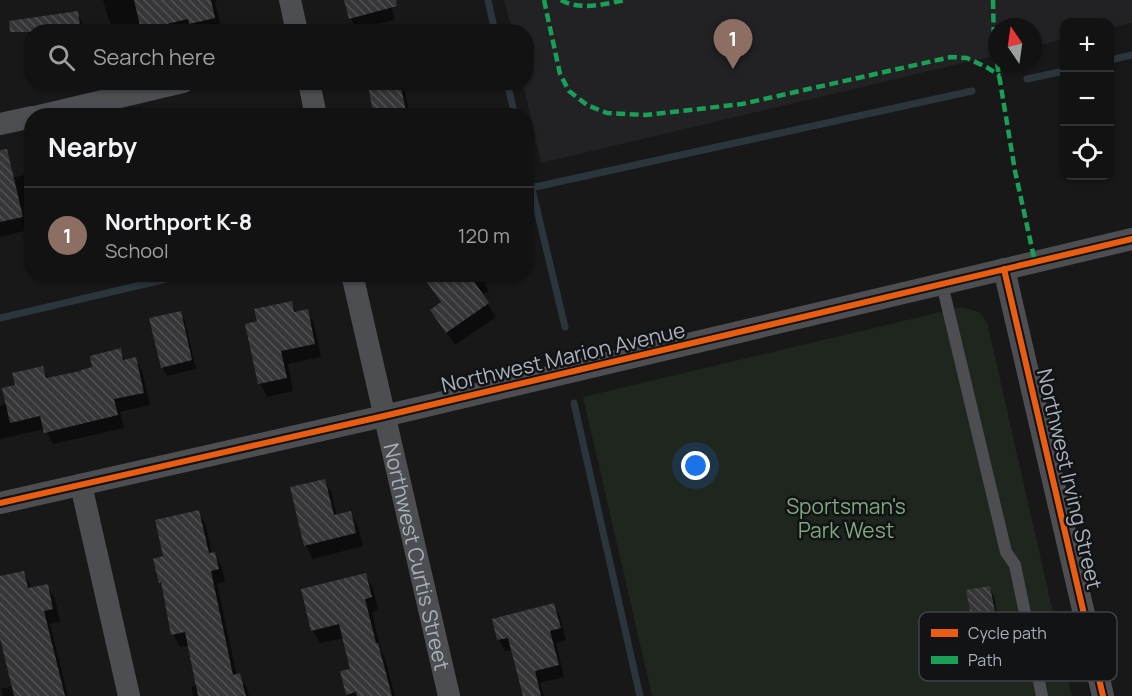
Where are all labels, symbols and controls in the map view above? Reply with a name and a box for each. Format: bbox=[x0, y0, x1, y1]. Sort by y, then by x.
north arrow bbox=[988, 18, 1042, 72]
map controls bbox=[1060, 18, 1114, 180]
button: + bbox=[1060, 18, 1114, 72]
pin: 1 bbox=[714, 20, 752, 69]
search box bbox=[24, 24, 534, 90]
icon: search bbox=[45, 41, 78, 74]
text: Search here bbox=[93, 42, 215, 72]
button: − bbox=[1060, 72, 1114, 126]
button: locate bbox=[1060, 126, 1114, 180]
text: Nearby bbox=[48, 129, 137, 165]
text: Northport K-8 bbox=[105, 207, 252, 237]
text: 1 bbox=[63, 222, 72, 249]
text: 120 m bbox=[458, 222, 510, 249]
text: School bbox=[105, 237, 169, 264]
street label: Northwest Marion Avenue bbox=[438, 315, 688, 399]
street label: Northwest Irving Street bbox=[1031, 366, 1109, 592]
street label: Northwest Curtis Street bbox=[377, 440, 457, 673]
your location bbox=[681, 451, 710, 480]
park label: Sportsman's Park West bbox=[786, 492, 906, 544]
legend bbox=[919, 612, 1117, 681]
text: Cycle path bbox=[968, 622, 1047, 644]
text: Path bbox=[968, 649, 1002, 671]

